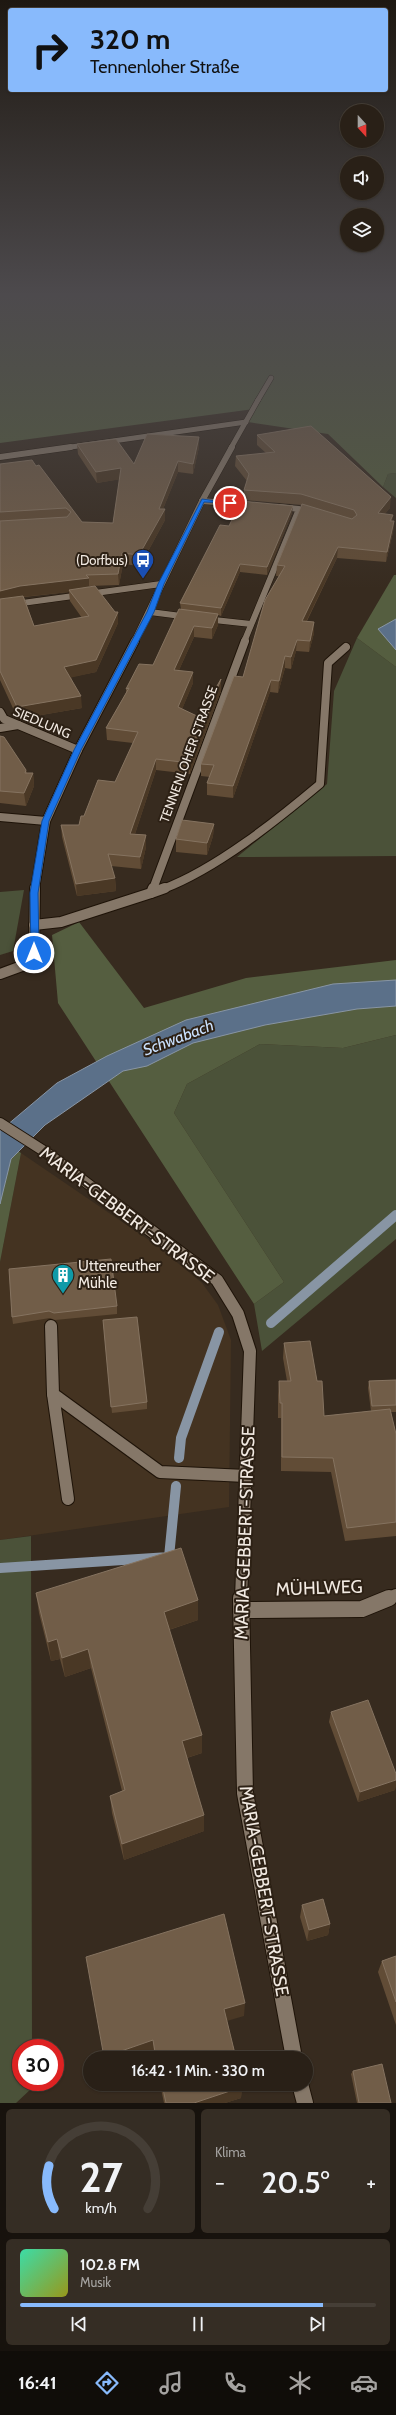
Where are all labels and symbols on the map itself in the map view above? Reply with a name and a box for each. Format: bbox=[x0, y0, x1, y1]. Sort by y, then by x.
north arrow bbox=[340, 104, 384, 148]
pin bbox=[213, 486, 247, 520]
bus stop icon: (Dorfbus) bbox=[130, 547, 156, 580]
place label: (Dorfbus) bbox=[76, 552, 128, 568]
street label: TENNENLOHER STRASSE bbox=[156, 683, 220, 825]
street label: SIEDLUNG bbox=[11, 703, 74, 741]
position arrow bbox=[13, 932, 55, 974]
water label: Schwabach bbox=[140, 1015, 216, 1060]
street label: MARIA-GEBBERT-STRASSE bbox=[35, 1142, 219, 1288]
place label: Uttenreuther Mühle bbox=[78, 1257, 161, 1292]
building icon: Uttenreuther Mühle bbox=[50, 1262, 76, 1295]
street label: MARIA-GEBBERT-STRASSE bbox=[230, 1426, 260, 1640]
street label: MÜHLWEG bbox=[275, 1575, 363, 1601]
street label: MARIA-GEBBERT-STRASSE bbox=[235, 1784, 293, 1998]
speed limit sign: 30 bbox=[12, 2039, 64, 2091]

